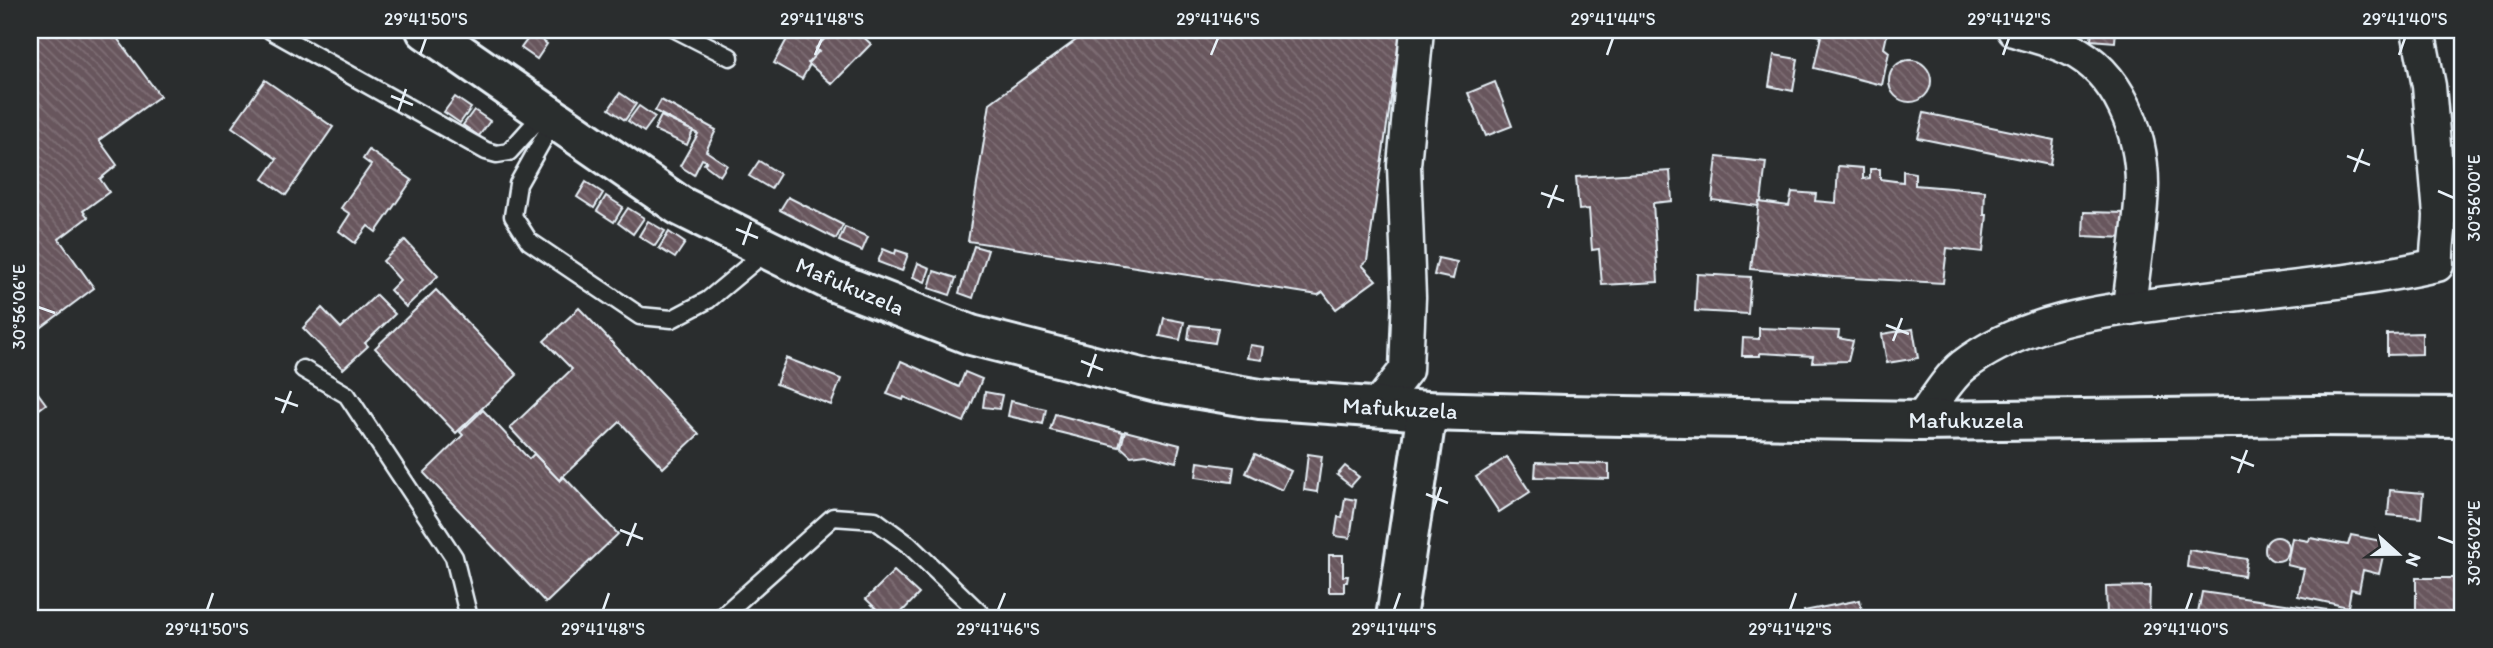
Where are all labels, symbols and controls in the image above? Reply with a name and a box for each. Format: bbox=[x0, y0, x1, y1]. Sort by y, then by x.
text: 29°41'50"S bbox=[384, 8, 468, 30]
text: 29°41'48"S bbox=[780, 8, 864, 30]
text: 29°41'46"S bbox=[1176, 8, 1260, 30]
text: 29°41'44"S bbox=[1570, 8, 1656, 30]
text: 29°41'42"S bbox=[1967, 8, 2051, 30]
text: 29°41'40"S bbox=[2362, 8, 2448, 30]
text: 30°56'00"E bbox=[2463, 154, 2485, 242]
street label: Mafukuzela bbox=[792, 251, 908, 321]
text: 30°56'06"E bbox=[8, 264, 30, 350]
street label: Mafukuzela bbox=[1342, 391, 1458, 425]
street label: Mafukuzela bbox=[1908, 406, 2024, 434]
text: 30°56'02"E bbox=[2463, 500, 2485, 586]
north arrow bbox=[2364, 518, 2434, 588]
text: N bbox=[2400, 550, 2426, 570]
text: 29°41'50"S bbox=[165, 618, 249, 640]
text: 29°41'48"S bbox=[561, 618, 645, 640]
text: 29°41'46"S bbox=[956, 618, 1040, 640]
text: 29°41'44"S bbox=[1351, 618, 1437, 640]
text: 29°41'42"S bbox=[1748, 618, 1832, 640]
text: 29°41'40"S bbox=[2143, 618, 2229, 640]

